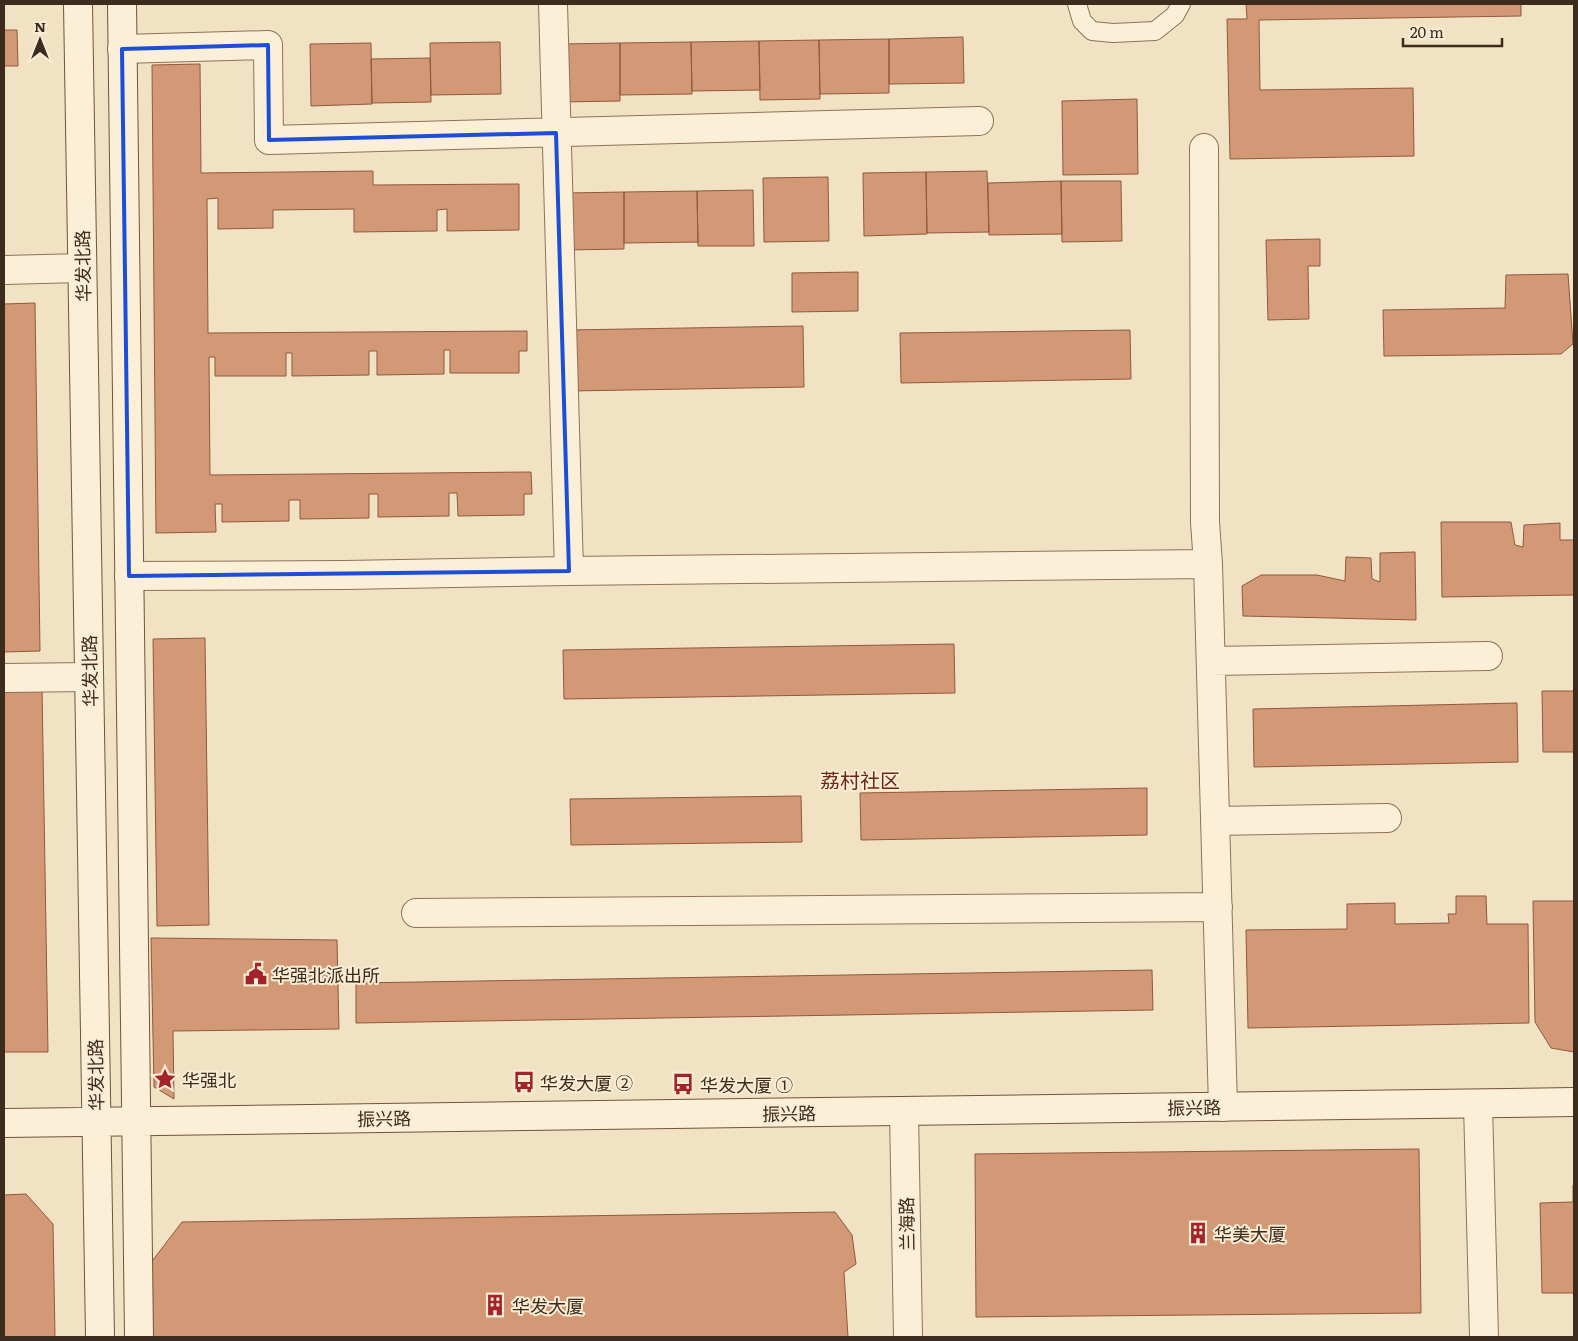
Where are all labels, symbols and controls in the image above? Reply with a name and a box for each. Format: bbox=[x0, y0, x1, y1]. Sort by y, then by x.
north arrow bbox=[15, 15, 65, 65]
scale bar bbox=[1403, 15, 1502, 47]
text: N bbox=[34, 16, 46, 36]
text: 20 m bbox=[1410, 20, 1444, 43]
street label: 华发北路 bbox=[68, 230, 96, 302]
street label: 华发北路 bbox=[75, 635, 103, 707]
district label: 荔村社区 bbox=[820, 764, 900, 794]
public building icon: 华强北派出所 bbox=[243, 961, 269, 987]
place label: 华强北派出所 bbox=[272, 961, 380, 988]
street label: 华发北路 bbox=[81, 1039, 109, 1111]
place icon: 华强北 bbox=[152, 1066, 178, 1092]
place label: 华强北 bbox=[182, 1066, 236, 1093]
bus stop icon: 华发大厦 ② bbox=[511, 1069, 537, 1095]
place label: 华发大厦 ② bbox=[540, 1069, 634, 1096]
bus stop icon: 华发大厦 ① bbox=[670, 1071, 696, 1097]
place label: 华发大厦 ① bbox=[700, 1071, 794, 1098]
street label: 振兴路 bbox=[1167, 1093, 1221, 1121]
street label: 振兴路 bbox=[762, 1099, 816, 1127]
street label: 振兴路 bbox=[357, 1104, 411, 1132]
street label: 兰海路 bbox=[892, 1197, 920, 1251]
building icon: 华美大厦 bbox=[1185, 1220, 1211, 1246]
place label: 华美大厦 bbox=[1214, 1220, 1286, 1247]
building icon: 华发大厦 bbox=[482, 1292, 508, 1318]
place label: 华发大厦 bbox=[512, 1292, 584, 1319]

